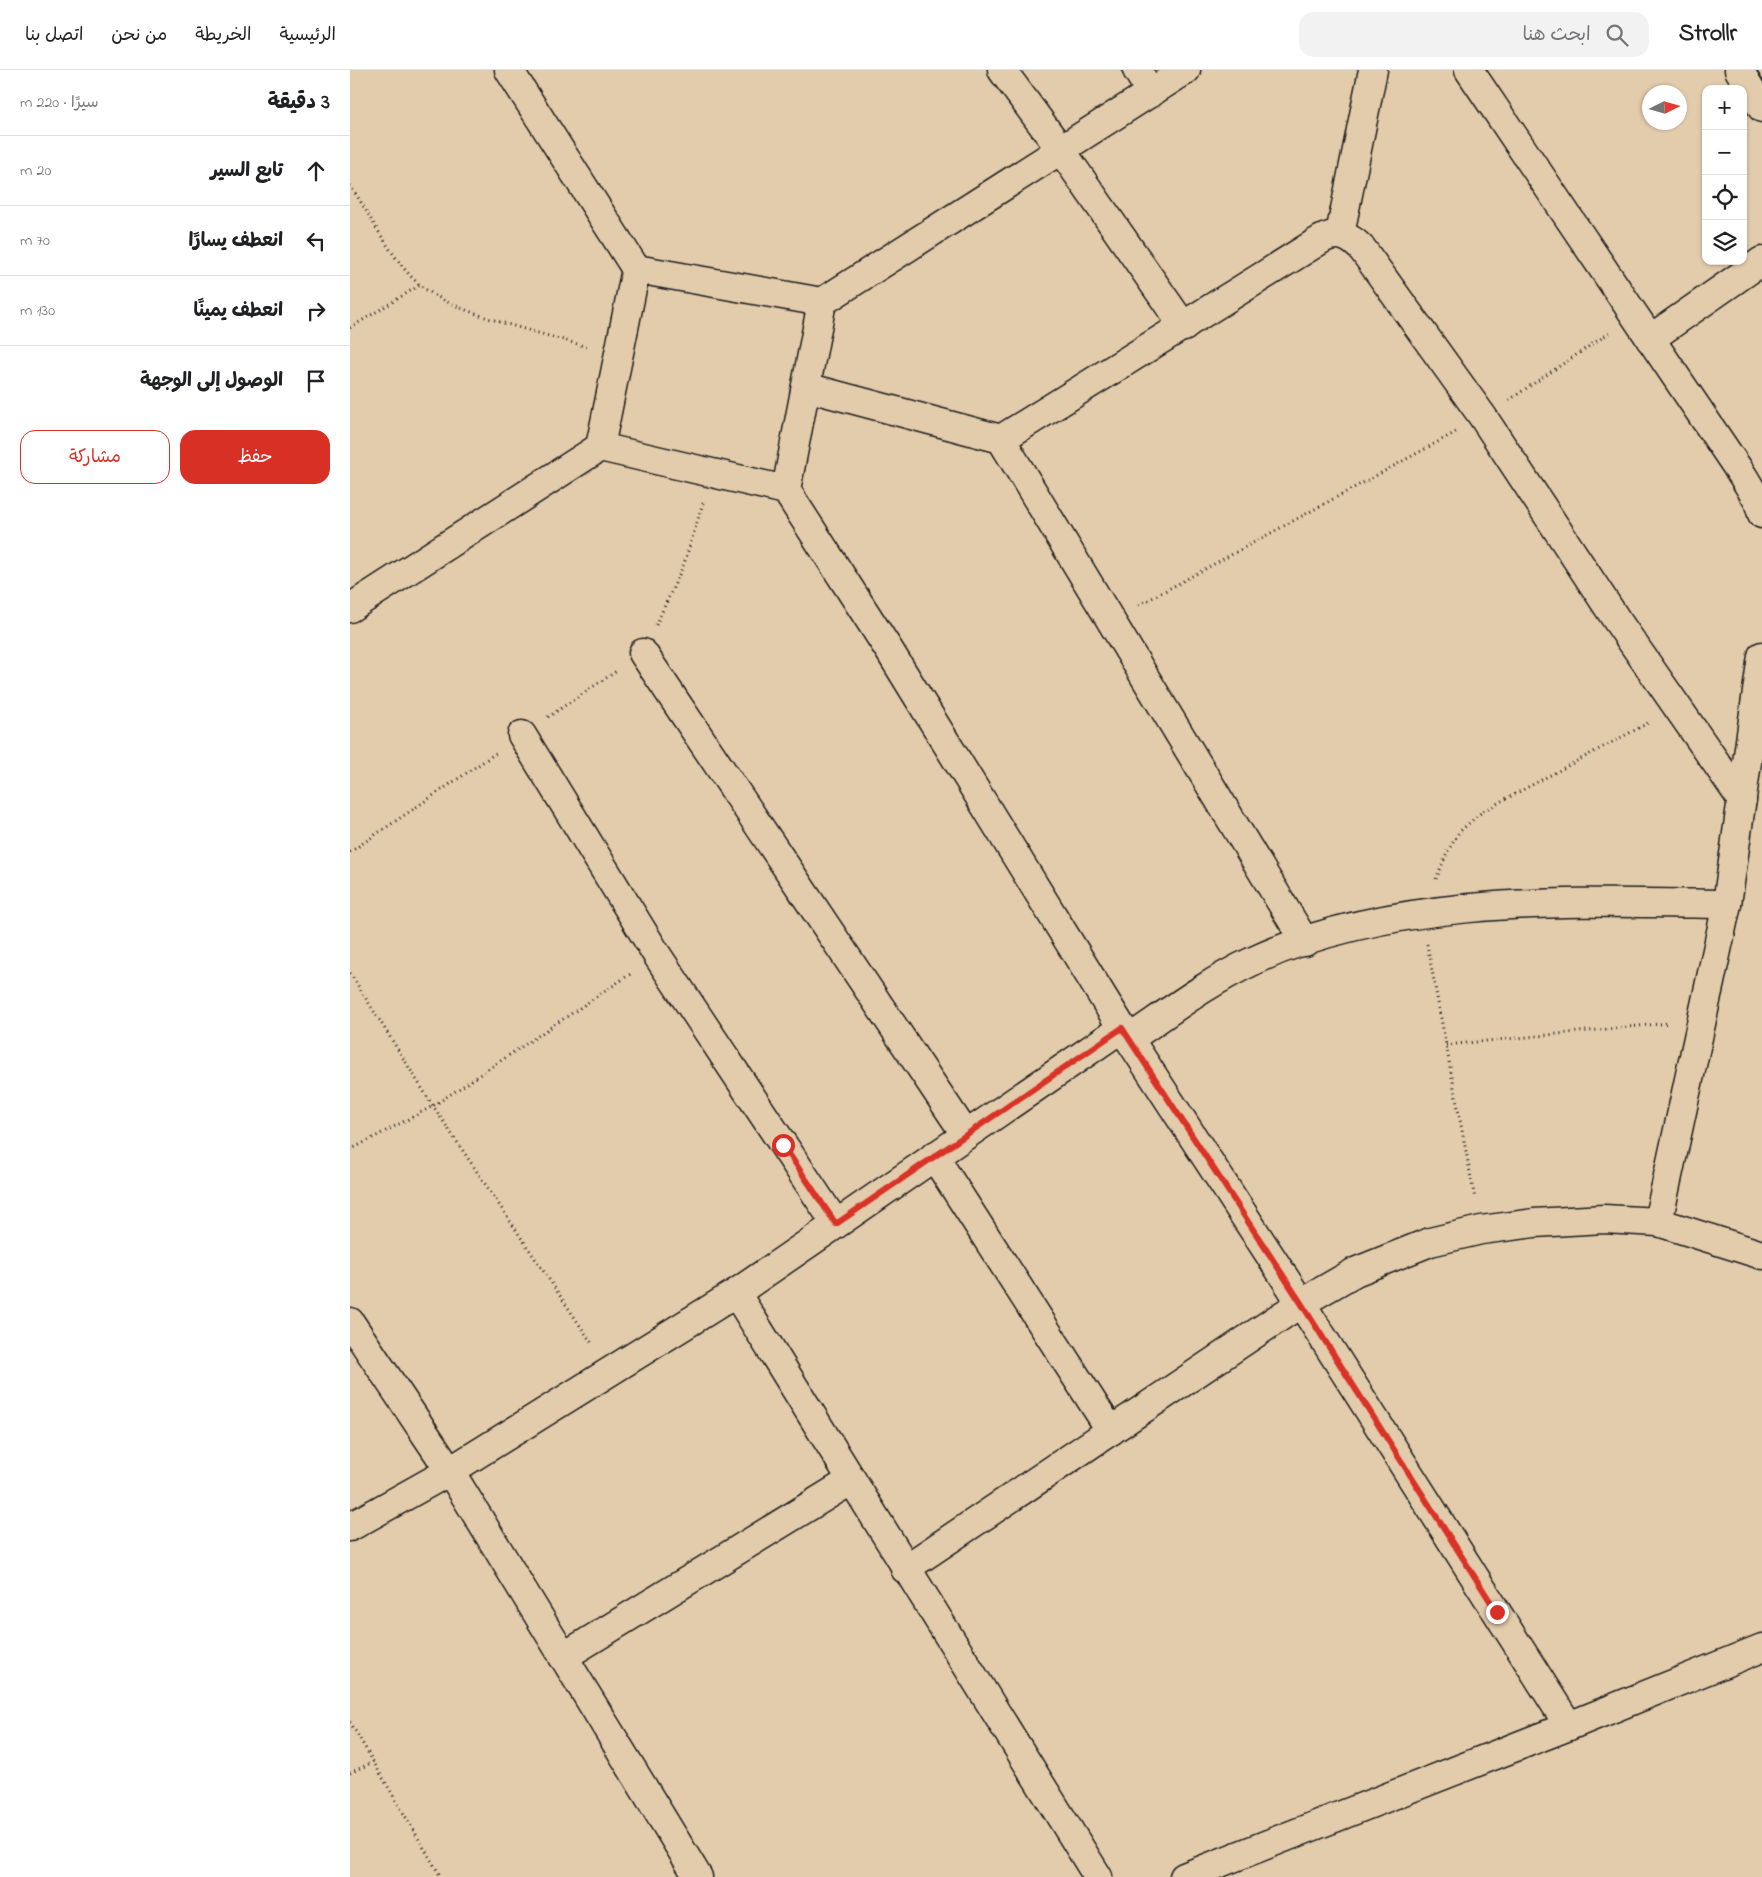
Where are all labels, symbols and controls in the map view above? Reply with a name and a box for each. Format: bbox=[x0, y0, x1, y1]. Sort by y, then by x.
search box bbox=[1299, 12, 1649, 57]
text: Strollr bbox=[1679, 17, 1737, 52]
icon: search bbox=[1603, 21, 1631, 49]
text: ابحث هنا bbox=[1523, 22, 1591, 49]
text: اتصل بنا bbox=[25, 23, 83, 49]
text: من نحن bbox=[111, 23, 167, 49]
text: الخريطة bbox=[195, 23, 251, 49]
text: الرئيسية bbox=[279, 23, 336, 49]
north arrow bbox=[1642, 85, 1687, 130]
map controls bbox=[1702, 85, 1747, 265]
button: + bbox=[1702, 85, 1747, 130]
text: 3 دقيقة bbox=[268, 88, 330, 118]
text: سيرًا · 220 m bbox=[20, 91, 99, 115]
button: − bbox=[1702, 130, 1747, 175]
icon: ahead bbox=[302, 157, 330, 185]
text: تابع السير bbox=[211, 158, 283, 185]
text: 20 m bbox=[20, 159, 51, 183]
button: locate bbox=[1702, 175, 1747, 220]
button: layers bbox=[1702, 220, 1747, 265]
icon: left bbox=[302, 227, 330, 255]
text: انعطف يسارًا bbox=[188, 228, 283, 255]
text: 70 m bbox=[20, 229, 50, 253]
icon: right bbox=[302, 297, 330, 325]
text: انعطف يمينًا bbox=[193, 298, 283, 325]
text: 130 m bbox=[20, 299, 55, 323]
icon: arrive bbox=[302, 367, 330, 395]
text: الوصول إلى الوجهة bbox=[140, 368, 283, 395]
button: مشاركة bbox=[20, 430, 170, 484]
button: حفظ bbox=[180, 430, 330, 484]
route start bbox=[772, 1134, 795, 1157]
route end bbox=[1486, 1601, 1509, 1624]

